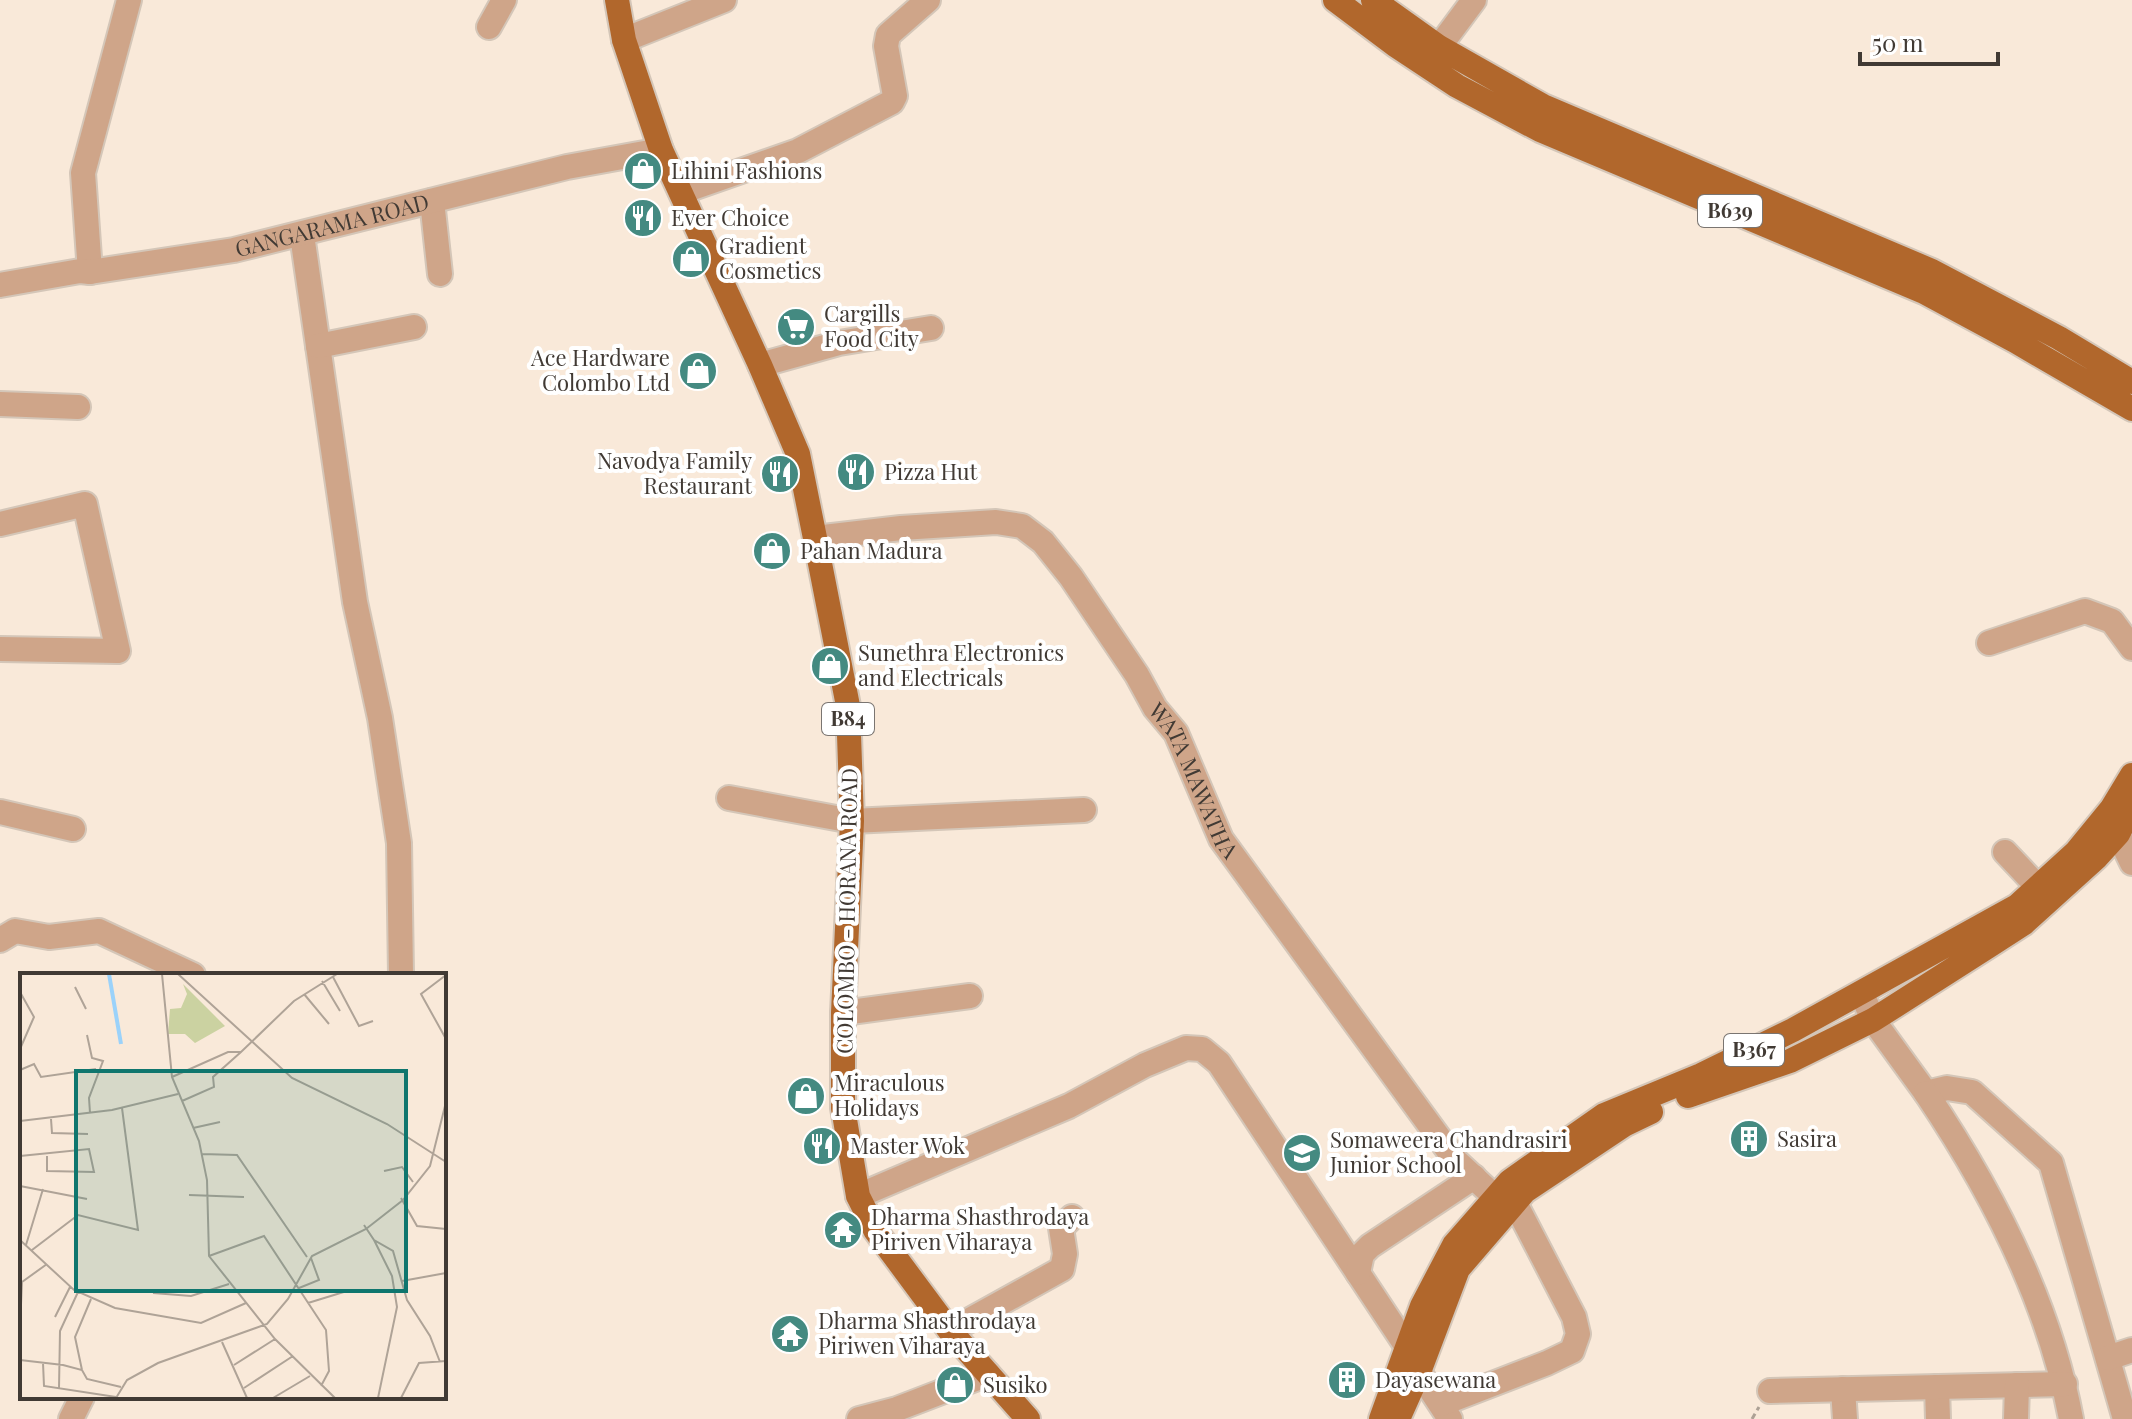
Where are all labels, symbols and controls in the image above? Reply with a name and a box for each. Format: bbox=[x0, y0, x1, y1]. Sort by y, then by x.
scale bar bbox=[1860, 16, 1998, 66]
text: 50 m bbox=[1872, 26, 1924, 58]
shop icon: Lihini Fashions bbox=[622, 150, 664, 192]
place label: Lihini Fashions bbox=[671, 155, 822, 185]
street label: GANGARAMA ROAD bbox=[232, 186, 432, 263]
road number: B639 bbox=[1698, 195, 1762, 227]
restaurant icon: Ever Choice bbox=[622, 197, 664, 239]
place label: Ever Choice bbox=[671, 202, 789, 232]
place label: Gradient Cosmetics bbox=[719, 230, 821, 285]
shop icon: Gradient Cosmetics bbox=[670, 238, 712, 280]
place label: Cargills Food City bbox=[824, 298, 919, 353]
supermarket icon: Cargills Food City bbox=[775, 306, 817, 348]
place label: Ace Hardware Colombo Ltd bbox=[530, 342, 670, 397]
shop icon: Ace Hardware Colombo Ltd bbox=[677, 350, 719, 392]
place label: Navodya Family Restaurant bbox=[597, 445, 753, 500]
restaurant icon: Pizza Hut bbox=[835, 451, 877, 493]
restaurant icon: Navodya Family Restaurant bbox=[759, 453, 801, 495]
place label: Pizza Hut bbox=[884, 456, 979, 486]
shop icon: Pahan Madura bbox=[751, 530, 793, 572]
place label: Pahan Madura bbox=[800, 535, 943, 565]
place label: Sunethra Electronics and Electricals bbox=[858, 637, 1064, 692]
shop icon: Sunethra Electronics and Electricals bbox=[809, 645, 851, 687]
street label: WATA MAWATHA bbox=[1142, 695, 1246, 864]
road number: B84 bbox=[822, 703, 874, 735]
street label: COLOMBO - HORANA ROAD bbox=[829, 768, 863, 1054]
inset map bbox=[20, 973, 446, 1399]
road number: B367 bbox=[1724, 1034, 1784, 1066]
place label: Miraculous Holidays bbox=[834, 1067, 945, 1122]
shop icon: Miraculous Holidays bbox=[785, 1075, 827, 1117]
building icon: Sasira bbox=[1728, 1118, 1770, 1160]
place label: Sasira bbox=[1777, 1123, 1837, 1153]
place label: Somaweera Chandrasiri Junior School bbox=[1329, 1124, 1568, 1179]
restaurant icon: Master Wok bbox=[801, 1125, 843, 1167]
place label: Master Wok bbox=[850, 1130, 965, 1160]
school or university icon: Somaweera Chandrasiri Junior School bbox=[1281, 1132, 1323, 1174]
place label: Dharma Shasthrodaya Piriven Viharaya bbox=[871, 1201, 1089, 1256]
temple icon: Dharma Shasthrodaya Piriven Viharaya bbox=[822, 1209, 864, 1251]
place label: Dharma Shasthrodaya Piriwen Viharaya bbox=[818, 1305, 1036, 1360]
temple icon: Dharma Shasthrodaya Piriwen Viharaya bbox=[769, 1313, 811, 1355]
building icon: Dayasewana bbox=[1326, 1359, 1368, 1401]
shop icon: Susiko bbox=[934, 1364, 976, 1406]
place label: Dayasewana bbox=[1375, 1364, 1496, 1394]
place label: Susiko bbox=[983, 1369, 1047, 1399]

